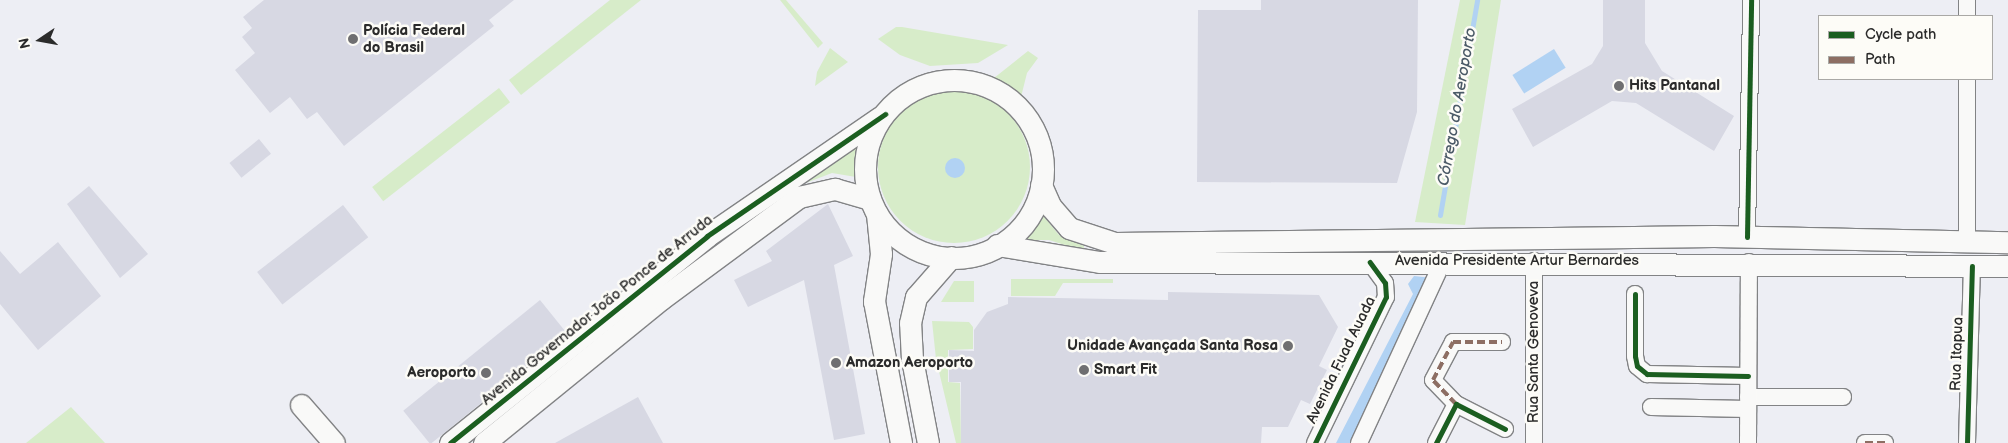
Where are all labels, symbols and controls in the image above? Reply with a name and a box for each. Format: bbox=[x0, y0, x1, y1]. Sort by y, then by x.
north arrow bbox=[15, 15, 65, 65]
legend bbox=[1818, 15, 1993, 80]
place label: Polícia Federal do Brasil bbox=[363, 21, 465, 56]
text: Cycle path bbox=[1865, 25, 1936, 44]
water label: Córrego do Aeroporto bbox=[1435, 26, 1481, 188]
marker: Polícia Federal do Brasil bbox=[347, 33, 359, 45]
text: N bbox=[15, 36, 34, 50]
text: Path bbox=[1865, 50, 1895, 69]
place label: Hits Pantanal bbox=[1629, 77, 1720, 95]
marker: Hits Pantanal bbox=[1613, 80, 1625, 92]
street label: Avenida Governador João Ponce de Arruda bbox=[477, 211, 717, 409]
street label: Avenida Presidente Artur Bernardes bbox=[1395, 252, 1639, 270]
street label: Rua Santa Genoveva bbox=[1525, 281, 1543, 423]
street label: Avenida Fuad Auada bbox=[1302, 294, 1380, 426]
street label: Rua Itapua bbox=[1947, 317, 1967, 391]
place label: Unidade Avançada Santa Rosa bbox=[1067, 337, 1278, 355]
marker: Unidade Avançada Santa Rosa bbox=[1282, 340, 1294, 352]
place label: Amazon Aeroporto bbox=[846, 354, 973, 372]
marker: Amazon Aeroporto bbox=[830, 357, 842, 369]
place label: Smart Fit bbox=[1094, 361, 1157, 379]
place label: Aeroporto bbox=[407, 364, 476, 382]
marker: Smart Fit bbox=[1078, 364, 1090, 376]
marker: Aeroporto bbox=[480, 367, 492, 379]

